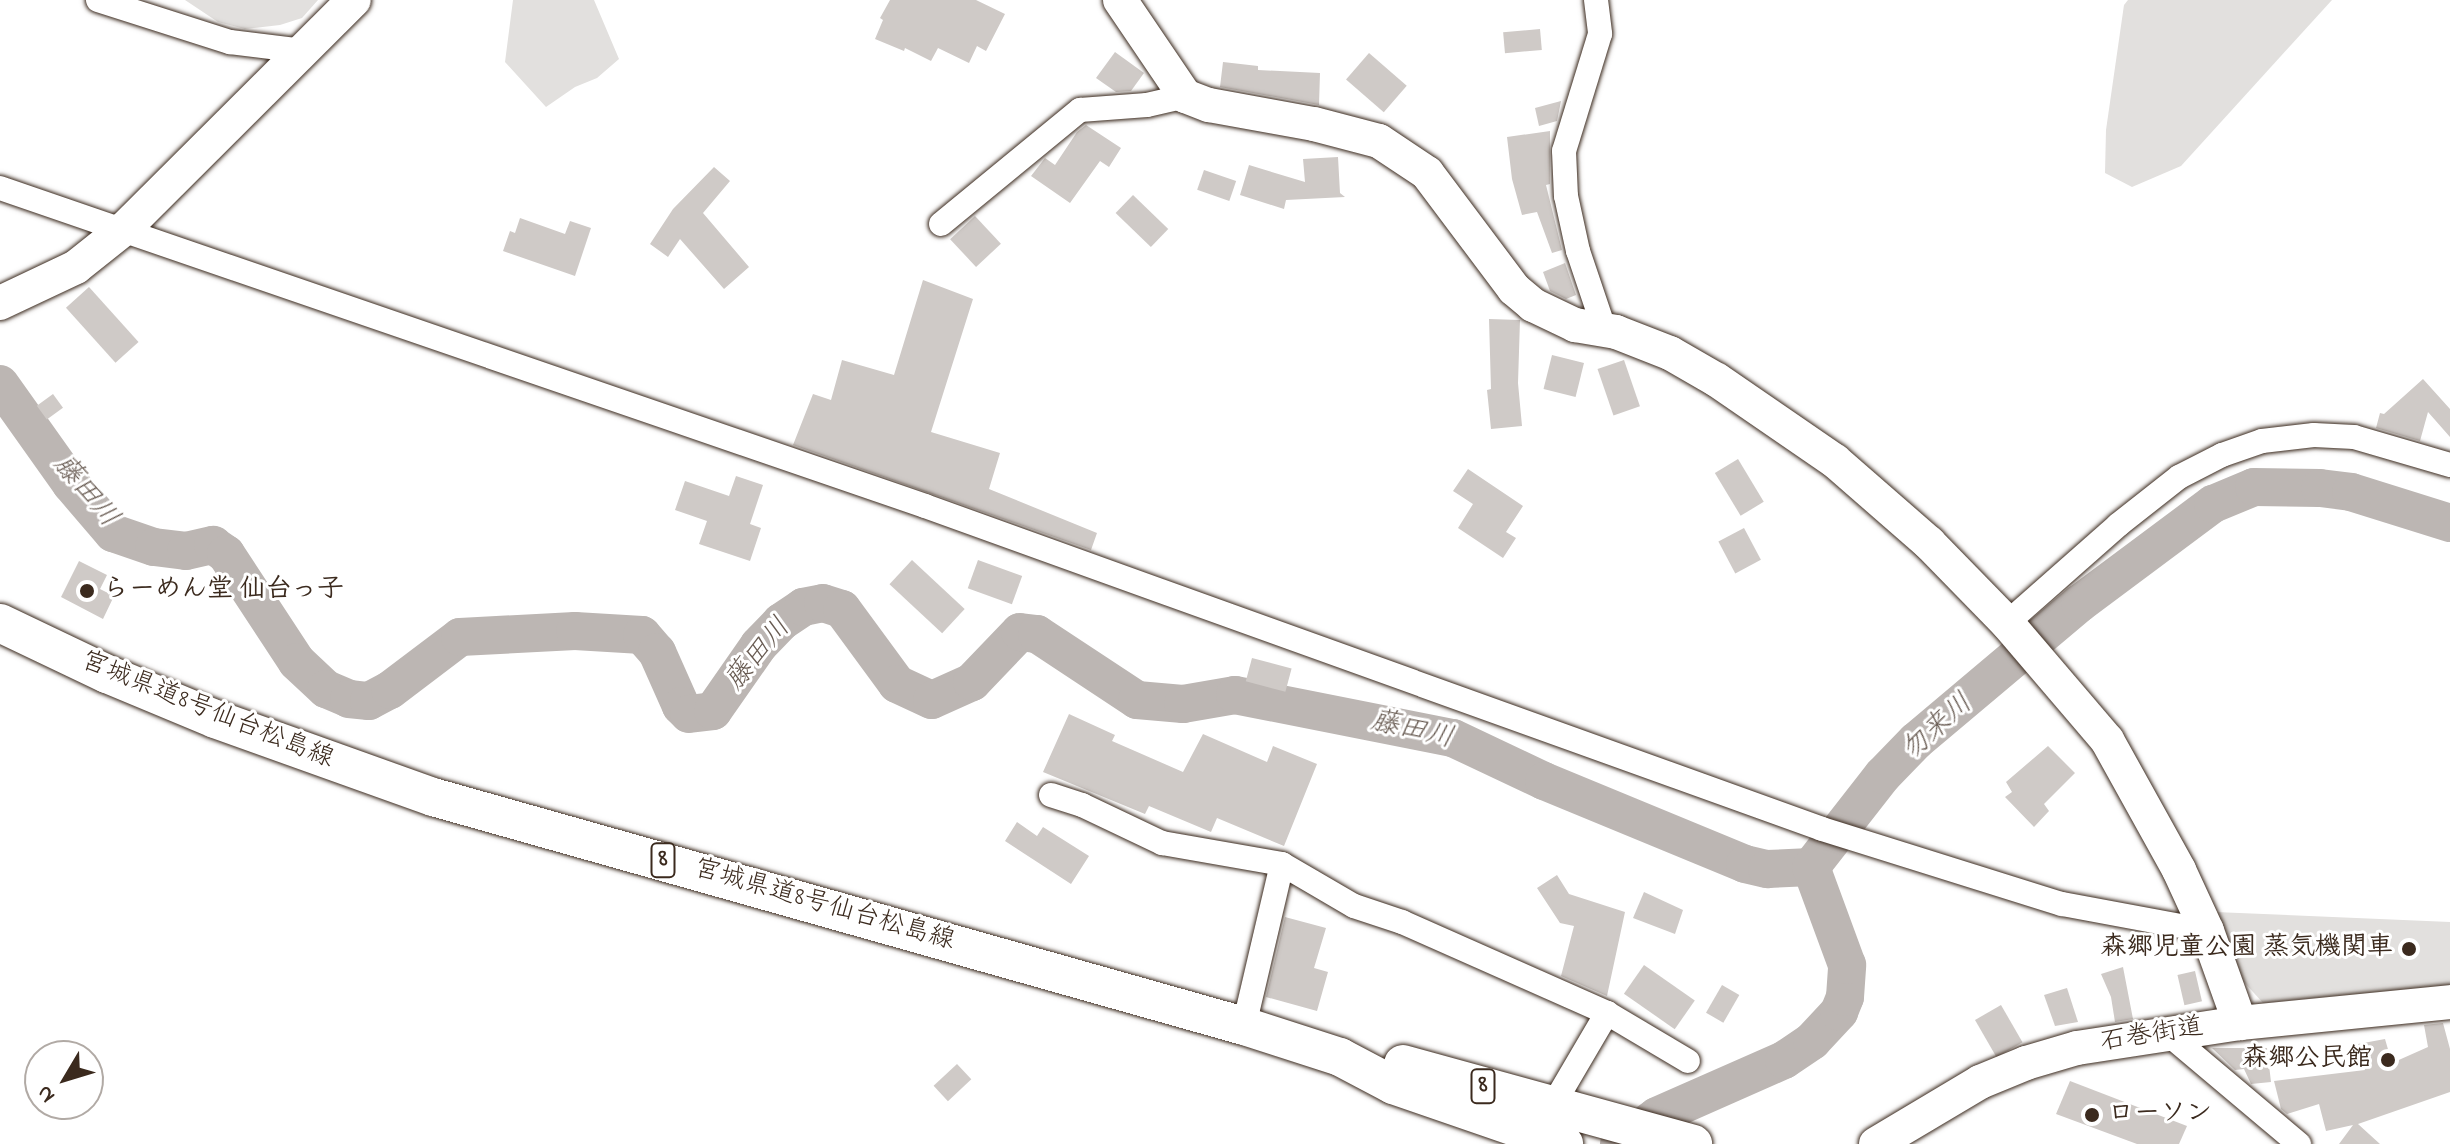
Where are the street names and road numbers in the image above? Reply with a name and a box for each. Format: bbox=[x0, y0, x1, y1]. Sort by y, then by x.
street label: 宮城県道8号仙台松島線 bbox=[76, 646, 338, 776]
road number: 8 bbox=[649, 840, 677, 880]
street label: 宮城県道8号仙台松島線 bbox=[690, 854, 958, 958]
street label: 石巻街道 bbox=[2098, 1012, 2206, 1060]
road number: 8 bbox=[1469, 1066, 1497, 1106]

